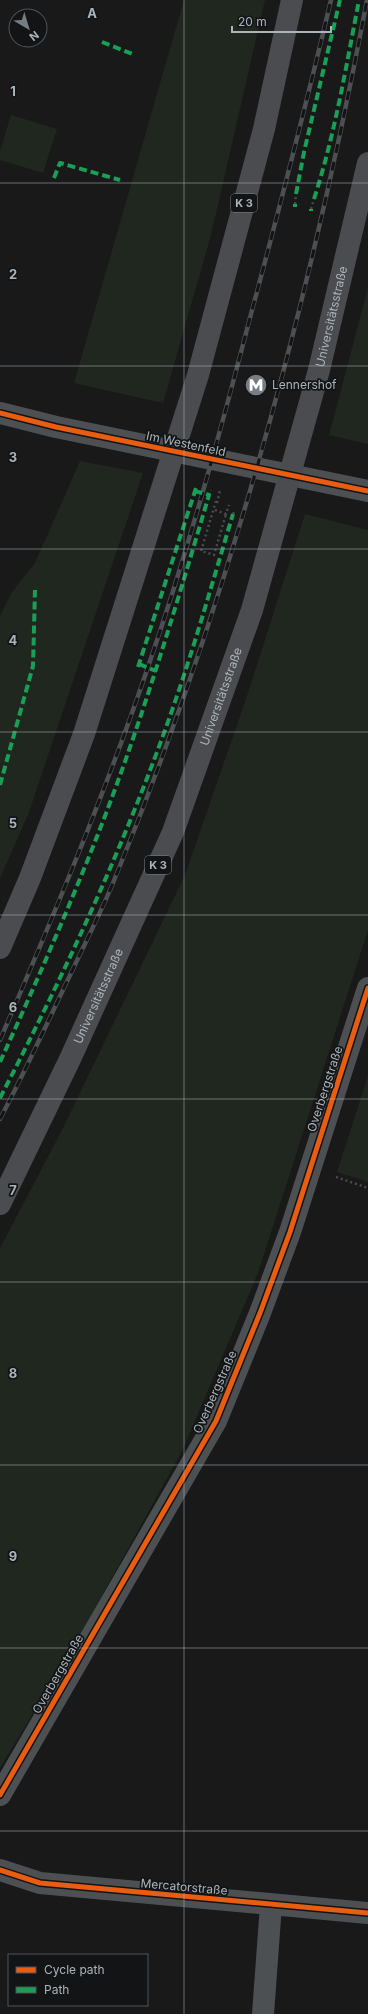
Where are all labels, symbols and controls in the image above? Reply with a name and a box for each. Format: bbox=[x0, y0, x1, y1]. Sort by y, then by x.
text: A bbox=[87, 5, 97, 21]
north arrow bbox=[8, 8, 48, 48]
scale bar bbox=[232, 8, 331, 34]
text: 20 m bbox=[238, 14, 267, 29]
text: N bbox=[27, 28, 42, 44]
text: 1 bbox=[10, 83, 16, 99]
road number: K 3 bbox=[231, 194, 257, 212]
street label: Universitätsstraße bbox=[312, 265, 350, 368]
text: 2 bbox=[9, 266, 17, 282]
metro station icon: Lennershof bbox=[243, 372, 269, 398]
place label: Lennershof bbox=[272, 377, 337, 392]
street label: Im Westenfeld bbox=[145, 428, 227, 459]
text: 3 bbox=[9, 449, 17, 465]
text: 4 bbox=[9, 632, 18, 648]
street label: Universitätsstraße bbox=[196, 645, 245, 748]
text: 5 bbox=[9, 815, 17, 831]
road number: K 3 bbox=[145, 856, 171, 874]
street label: Universitätsstraße bbox=[70, 946, 126, 1046]
text: 6 bbox=[9, 999, 17, 1015]
street label: Overbergstraße bbox=[304, 1044, 345, 1134]
text: 7 bbox=[9, 1182, 17, 1198]
street label: Overbergstraße bbox=[190, 1348, 240, 1436]
text: 8 bbox=[9, 1365, 17, 1381]
text: 9 bbox=[9, 1548, 17, 1564]
street label: Overbergstraße bbox=[29, 1631, 86, 1716]
street label: Mercatorstraße bbox=[140, 1875, 228, 1898]
legend bbox=[8, 1954, 148, 2006]
text: Cycle path bbox=[44, 1962, 105, 1977]
text: Path bbox=[44, 1982, 69, 1997]

